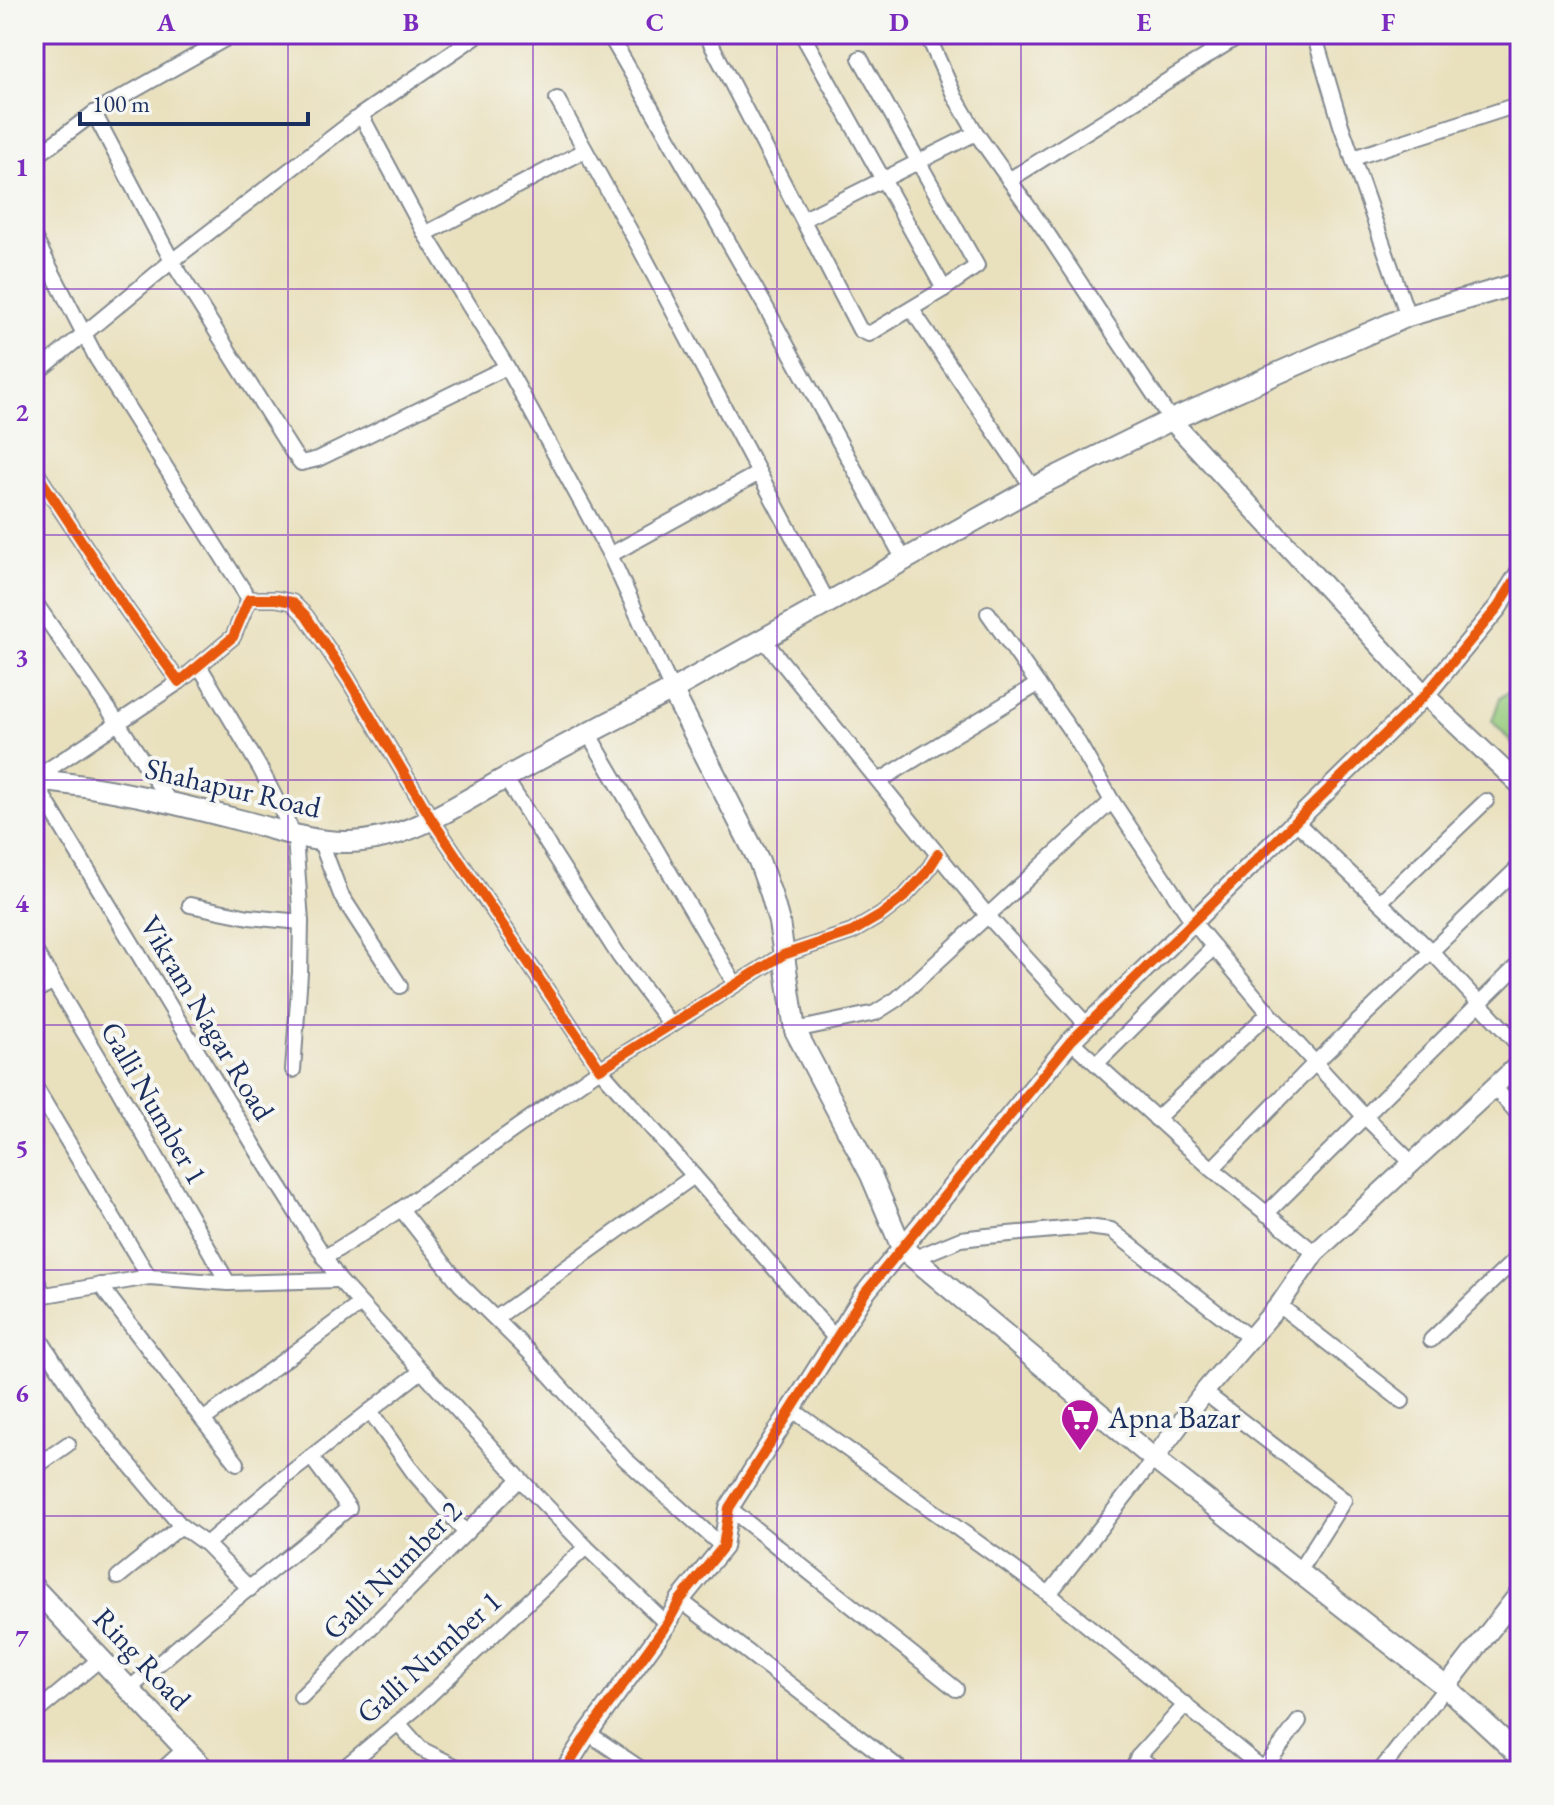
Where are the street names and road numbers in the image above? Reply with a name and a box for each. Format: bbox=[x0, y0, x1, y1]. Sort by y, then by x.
street label: Shahapur Road bbox=[142, 748, 325, 827]
street label: Vikram Nagar Road bbox=[131, 908, 284, 1128]
street label: Galli Number 1 bbox=[92, 1014, 217, 1191]
street label: Galli Number 2 bbox=[313, 1491, 470, 1648]
street label: Galli Number 1 bbox=[348, 1581, 509, 1732]
street label: Ring Road bbox=[85, 1599, 200, 1719]

